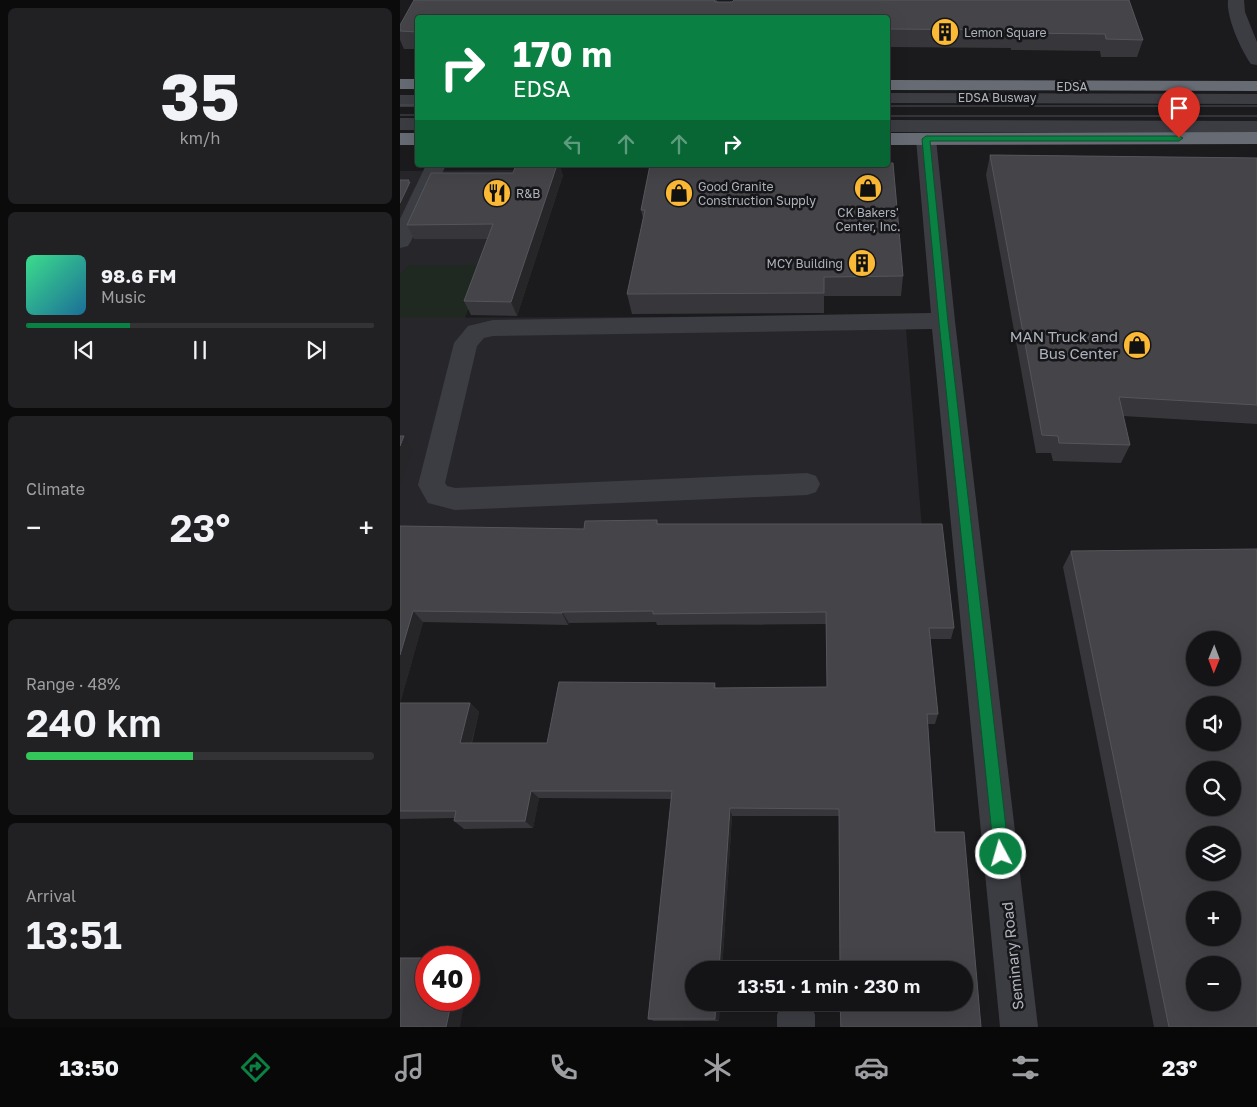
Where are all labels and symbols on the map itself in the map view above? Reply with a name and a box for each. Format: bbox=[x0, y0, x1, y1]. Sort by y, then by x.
building icon: Lemon Square bbox=[930, 17, 960, 47]
place label: Lemon Square bbox=[964, 25, 1047, 40]
street label: EDSA bbox=[1056, 79, 1088, 94]
pin bbox=[1158, 87, 1200, 138]
street label: EDSA Busway bbox=[958, 90, 1037, 105]
shop icon: CK Bakers' Center, Inc. bbox=[853, 173, 883, 203]
restaurant icon: R&B bbox=[482, 178, 512, 208]
shop icon: Good Granite Construction Supply bbox=[664, 178, 694, 208]
place label: Good Granite Construction Supply bbox=[698, 179, 816, 208]
place label: R&B bbox=[516, 186, 540, 201]
place label: CK Bakers' Center, Inc. bbox=[835, 205, 901, 234]
building icon: MCY Building bbox=[847, 248, 877, 278]
place label: MCY Building bbox=[767, 256, 843, 271]
place label: MAN Truck and Bus Center bbox=[1010, 327, 1118, 362]
shop icon: MAN Truck and Bus Center bbox=[1122, 330, 1152, 360]
north arrow bbox=[1186, 631, 1241, 686]
position arrow bbox=[974, 827, 1026, 879]
street label: Seminary Road bbox=[997, 901, 1027, 1011]
speed limit sign: 40 bbox=[415, 946, 480, 1011]

